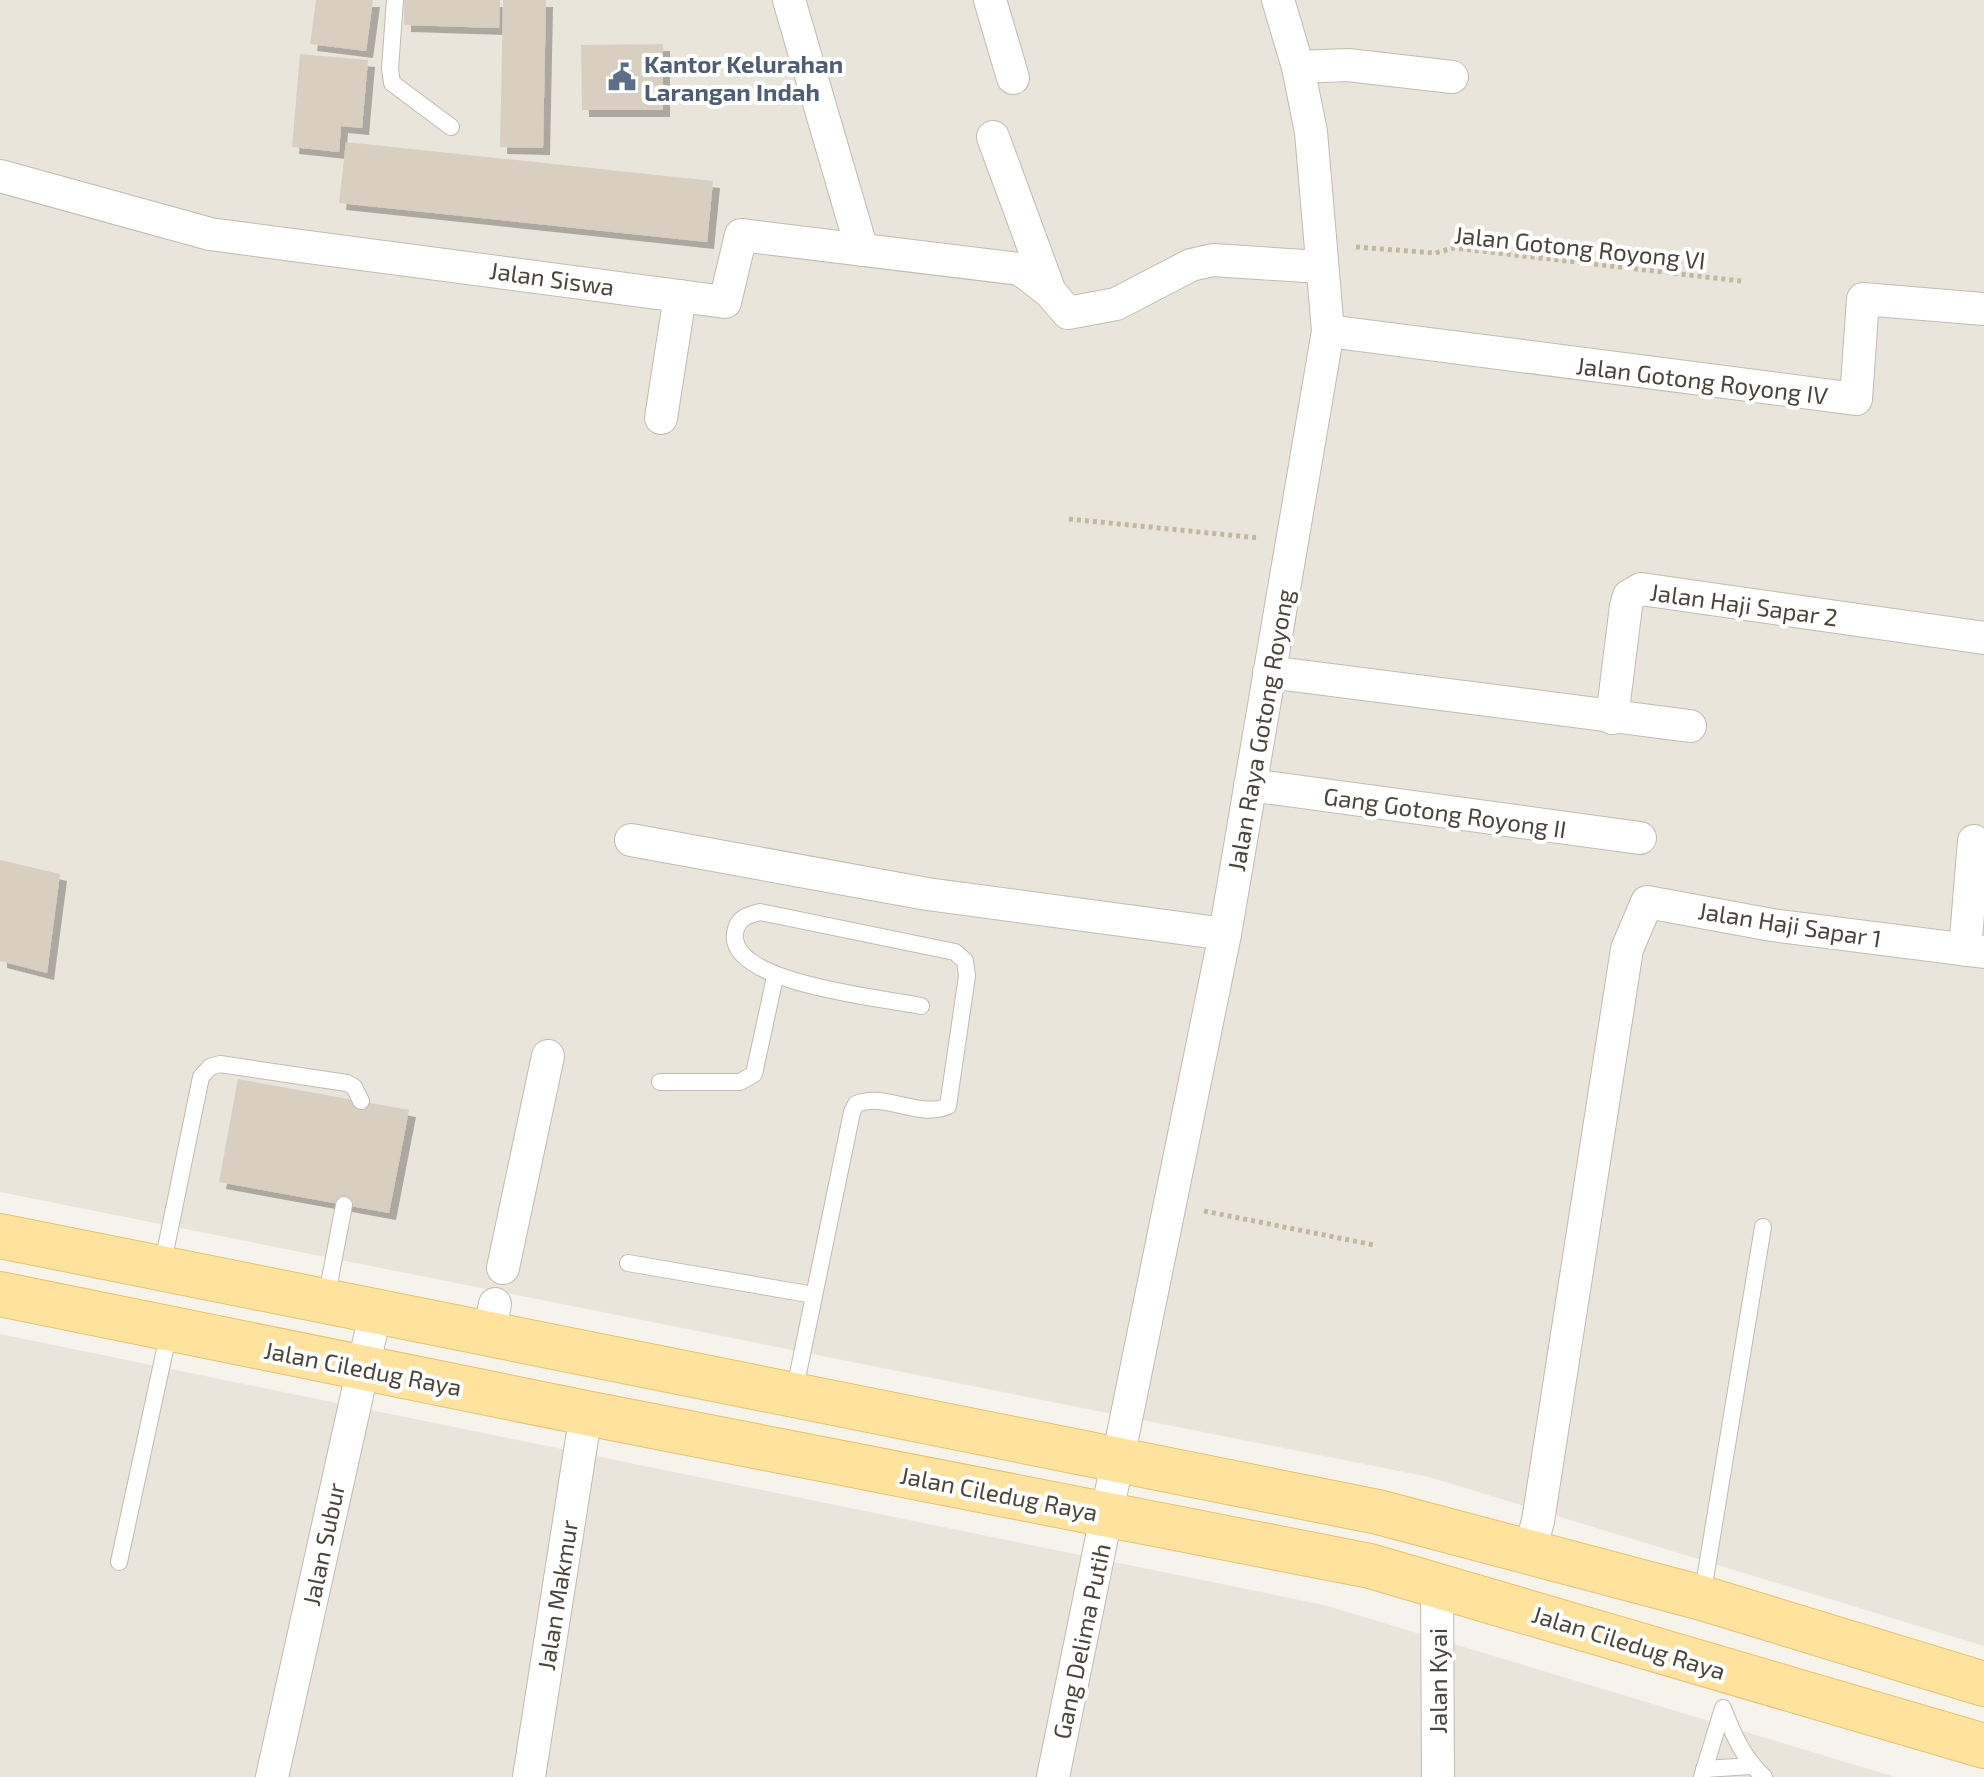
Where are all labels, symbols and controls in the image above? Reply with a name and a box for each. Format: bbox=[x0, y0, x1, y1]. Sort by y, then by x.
place label: Kantor Kelurahan Larangan Indah bbox=[644, 49, 843, 106]
public building icon: Kantor Kelurahan Larangan Indah bbox=[607, 62, 637, 92]
street label: Jalan Gotong Royong VI bbox=[1453, 219, 1707, 275]
street label: Jalan Siswa bbox=[488, 255, 616, 301]
street label: Jalan Gotong Royong IV bbox=[1575, 350, 1830, 410]
street label: Jalan Haji Sapar 2 bbox=[1648, 576, 1840, 632]
street label: Jalan Raya Gotong Royong bbox=[1221, 587, 1299, 873]
street label: Gang Gotong Royong II bbox=[1322, 781, 1568, 843]
street label: Jalan Haji Sapar 1 bbox=[1696, 895, 1884, 953]
street label: Jalan Ciledug Raya bbox=[262, 1335, 464, 1401]
street label: Jalan Ciledug Raya bbox=[898, 1460, 1100, 1526]
street label: Jalan Subur bbox=[296, 1479, 350, 1608]
street label: Jalan Makmur bbox=[531, 1517, 583, 1672]
street label: Gang Delima Putih bbox=[1046, 1541, 1116, 1741]
street label: Jalan Ciledug Raya bbox=[1529, 1599, 1729, 1685]
street label: Jalan Kyai bbox=[1423, 1628, 1452, 1734]

